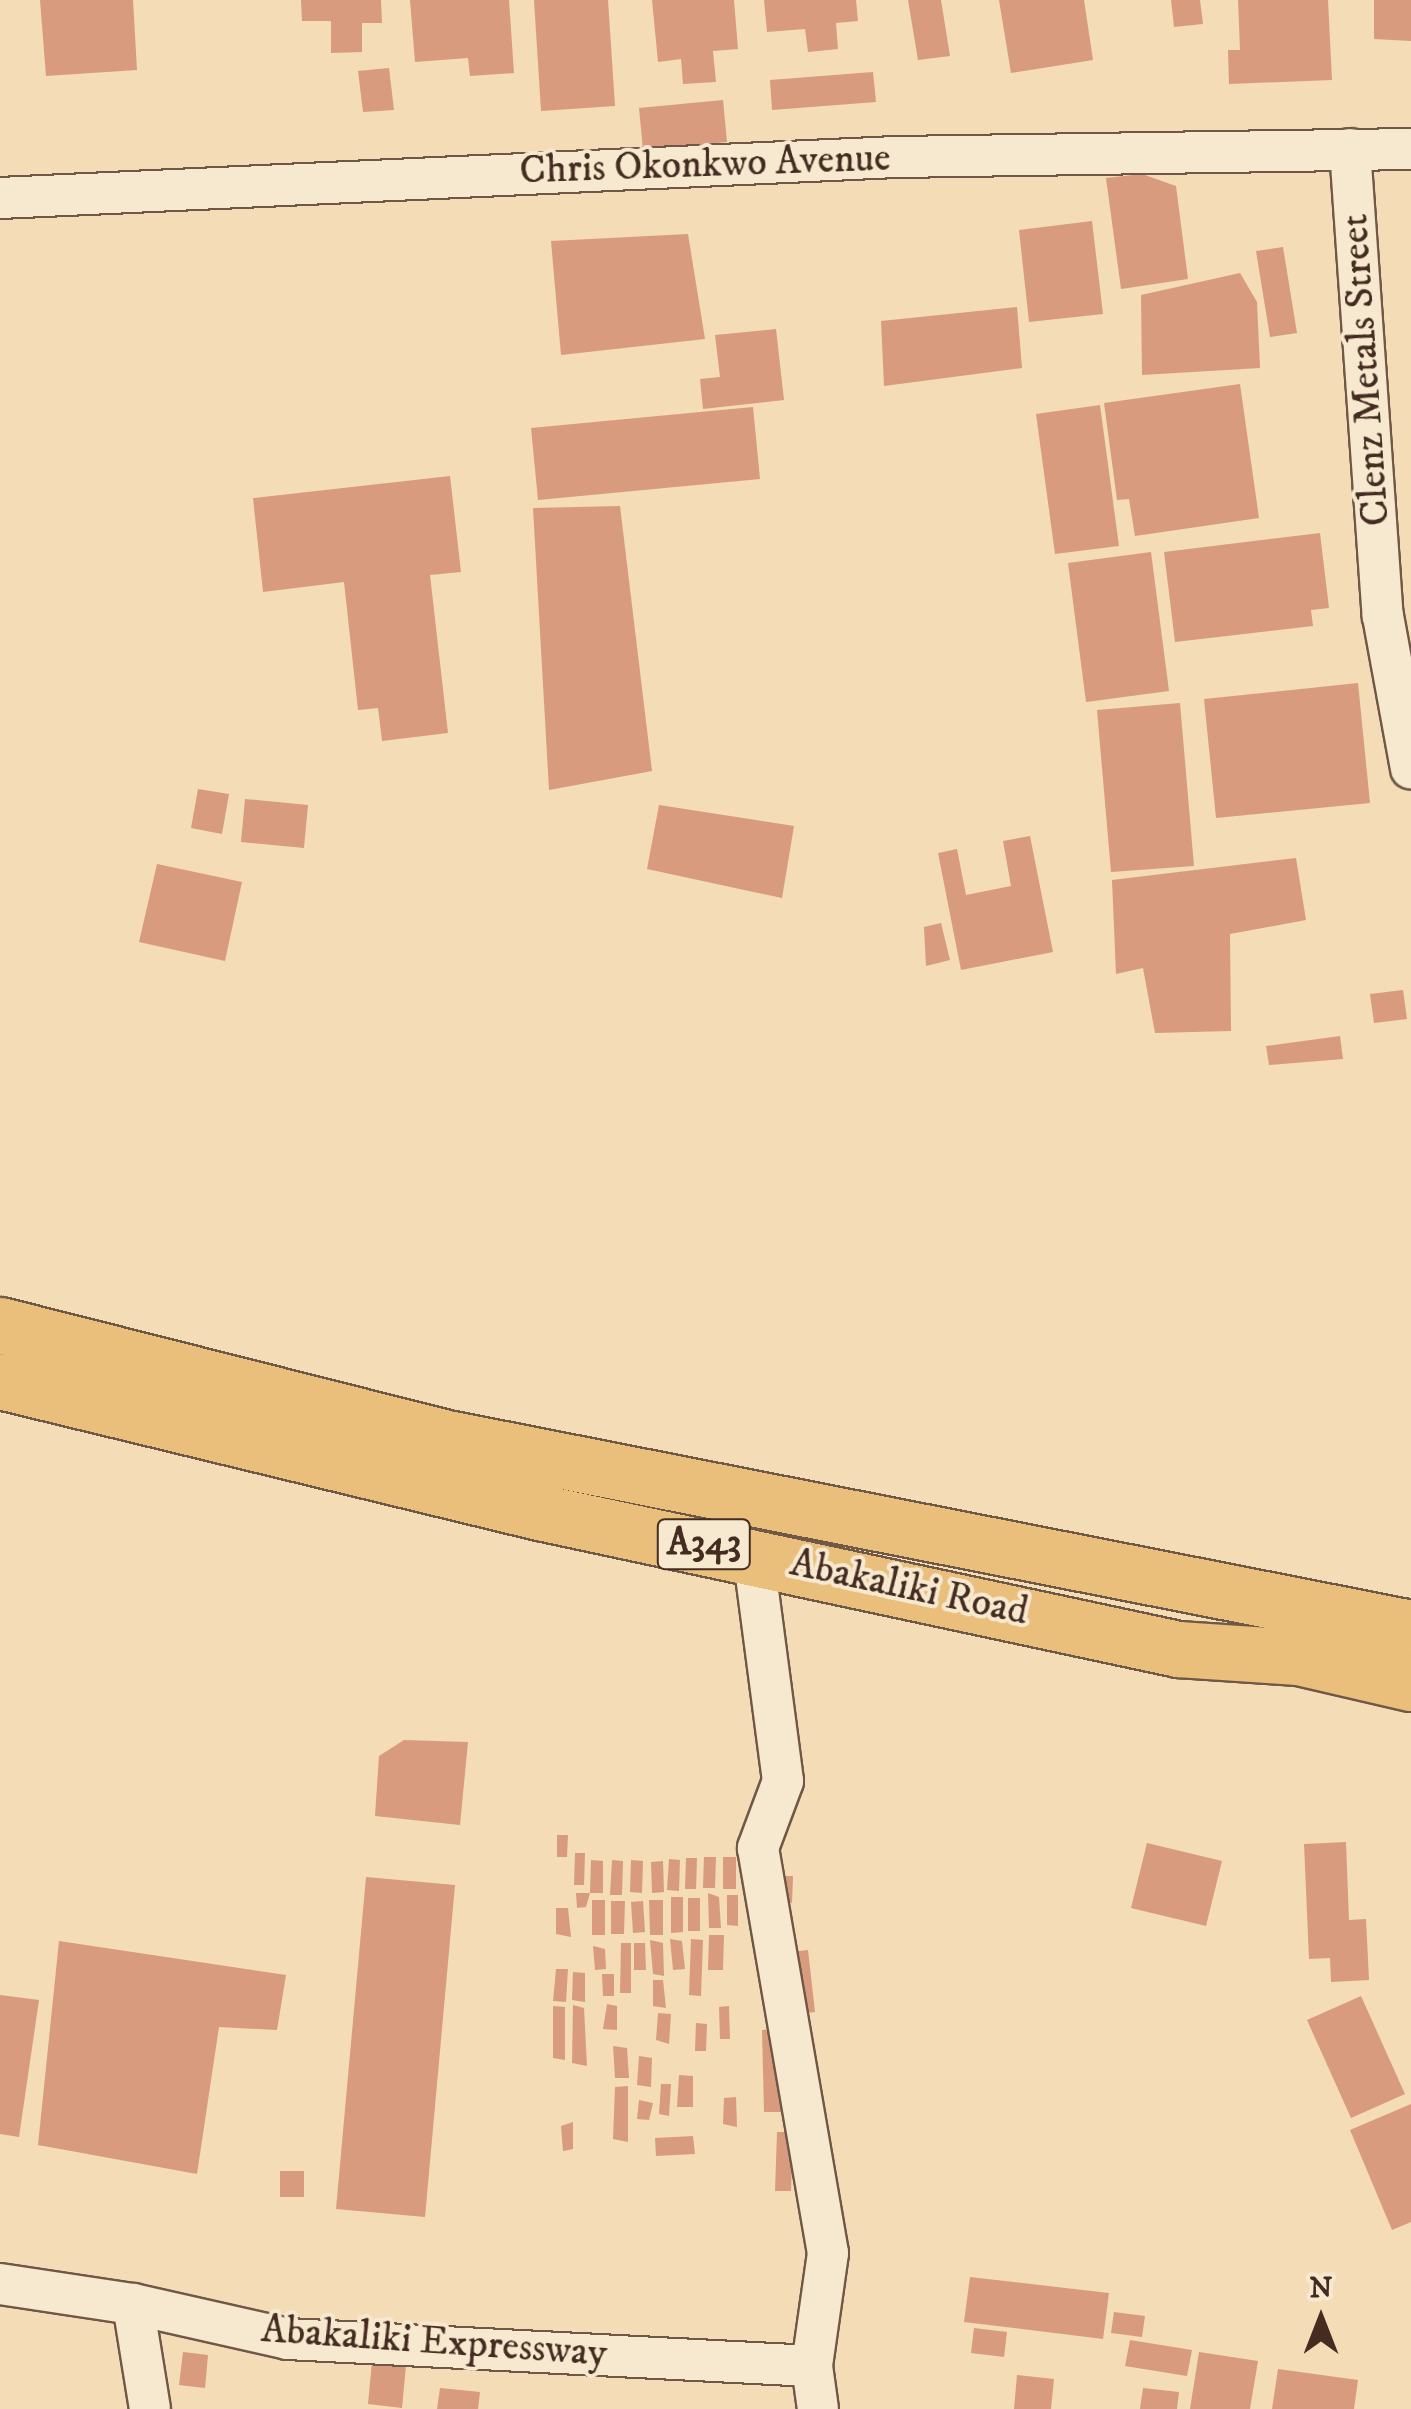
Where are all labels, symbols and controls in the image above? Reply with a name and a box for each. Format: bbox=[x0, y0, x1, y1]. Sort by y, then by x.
street label: Chris Okonkwo Avenue bbox=[519, 135, 891, 195]
street label: Clenz Metals Street bbox=[1331, 212, 1401, 528]
road number: A343 bbox=[656, 1511, 752, 1577]
street label: Abakaliki Road bbox=[786, 1539, 1032, 1637]
north arrow bbox=[1271, 2269, 1371, 2369]
text: N bbox=[1310, 2271, 1332, 2306]
street label: Abakaliki Expressway bbox=[260, 2306, 608, 2378]

